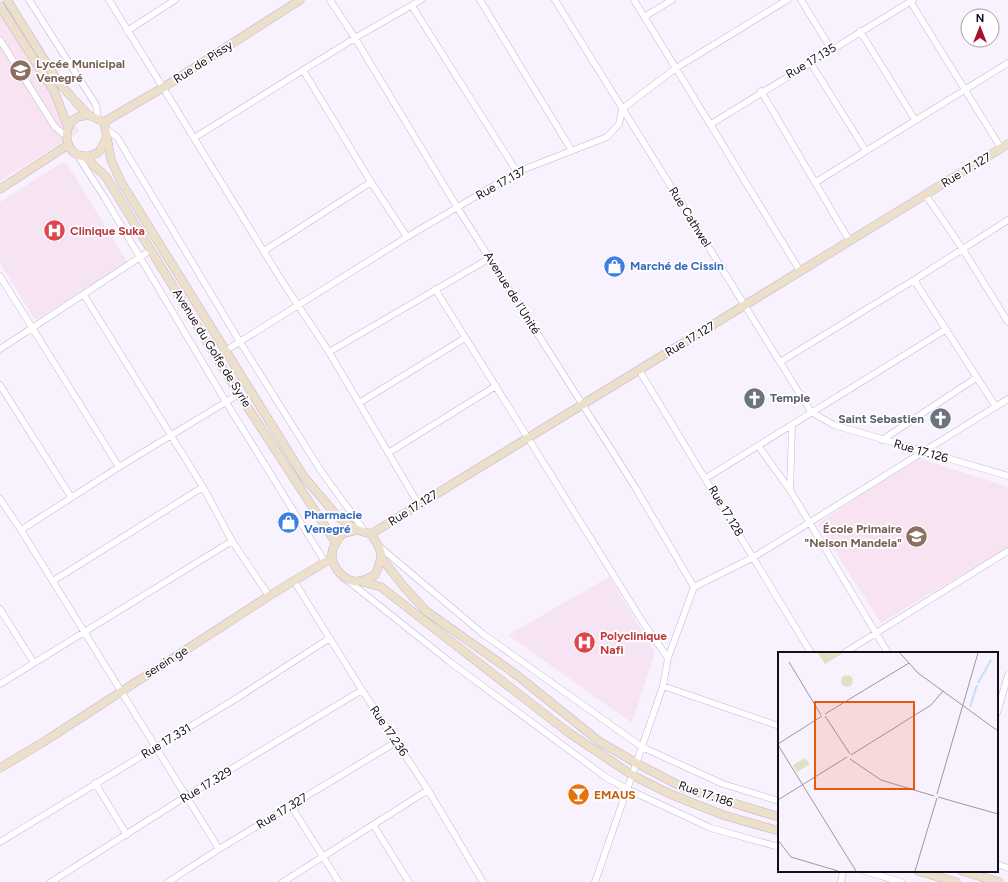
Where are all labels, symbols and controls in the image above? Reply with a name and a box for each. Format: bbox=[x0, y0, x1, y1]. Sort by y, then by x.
north arrow bbox=[960, 8, 1000, 48]
text: N bbox=[976, 12, 984, 25]
street label: Rue de Pissy bbox=[171, 37, 236, 86]
street label: Rue 17.135 bbox=[783, 41, 839, 81]
place label: Lycée Municipal Venegré bbox=[36, 57, 125, 85]
school or university icon: Lycée Municipal Venegré bbox=[7, 58, 33, 84]
street label: Rue 17.127 bbox=[939, 149, 994, 190]
street label: Rue 17.137 bbox=[473, 163, 529, 203]
street label: Rue Cathwel bbox=[666, 184, 714, 250]
hospital icon: Clinique Suka bbox=[41, 218, 67, 244]
place label: Clinique Suka bbox=[70, 224, 145, 238]
street label: Avenue de l´Unité bbox=[481, 249, 543, 337]
shop icon: Marché de Cissin bbox=[601, 253, 627, 279]
place label: Marché de Cissin bbox=[630, 259, 724, 273]
street label: Avenue du Golfe de Syrie bbox=[170, 286, 254, 410]
street label: Rue 17.127 bbox=[663, 318, 718, 359]
church icon: Temple bbox=[741, 385, 767, 411]
place label: Temple bbox=[770, 391, 810, 405]
church icon: Saint Sebastien bbox=[927, 406, 953, 432]
place label: Saint Sebastien bbox=[838, 412, 924, 426]
street label: Rue 17.126 bbox=[892, 437, 950, 466]
street label: Rue 17.128 bbox=[705, 483, 747, 539]
street label: Rue 17.127 bbox=[386, 487, 441, 529]
place label: Pharmacie Venegré bbox=[304, 508, 363, 536]
shop icon: Pharmacie Venegré bbox=[276, 509, 302, 535]
place label: École Primaire "Nelson Mandela" bbox=[804, 522, 902, 550]
school or university icon: École Primaire "Nelson Mandela" bbox=[904, 523, 930, 549]
place label: Polyclinique Nafi bbox=[600, 629, 667, 657]
hospital icon: Polyclinique Nafi bbox=[572, 630, 598, 656]
street label: serein ge bbox=[142, 643, 191, 681]
inset map bbox=[778, 652, 998, 872]
street label: Rue 17.236 bbox=[367, 703, 411, 759]
street label: Rue 17.331 bbox=[139, 721, 193, 761]
street label: Rue 17.329 bbox=[178, 764, 234, 806]
street label: Rue 17.186 bbox=[677, 778, 735, 810]
bar icon: EMAUS bbox=[565, 782, 591, 808]
place label: EMAUS bbox=[594, 788, 636, 802]
street label: Rue 17.327 bbox=[254, 790, 311, 832]

